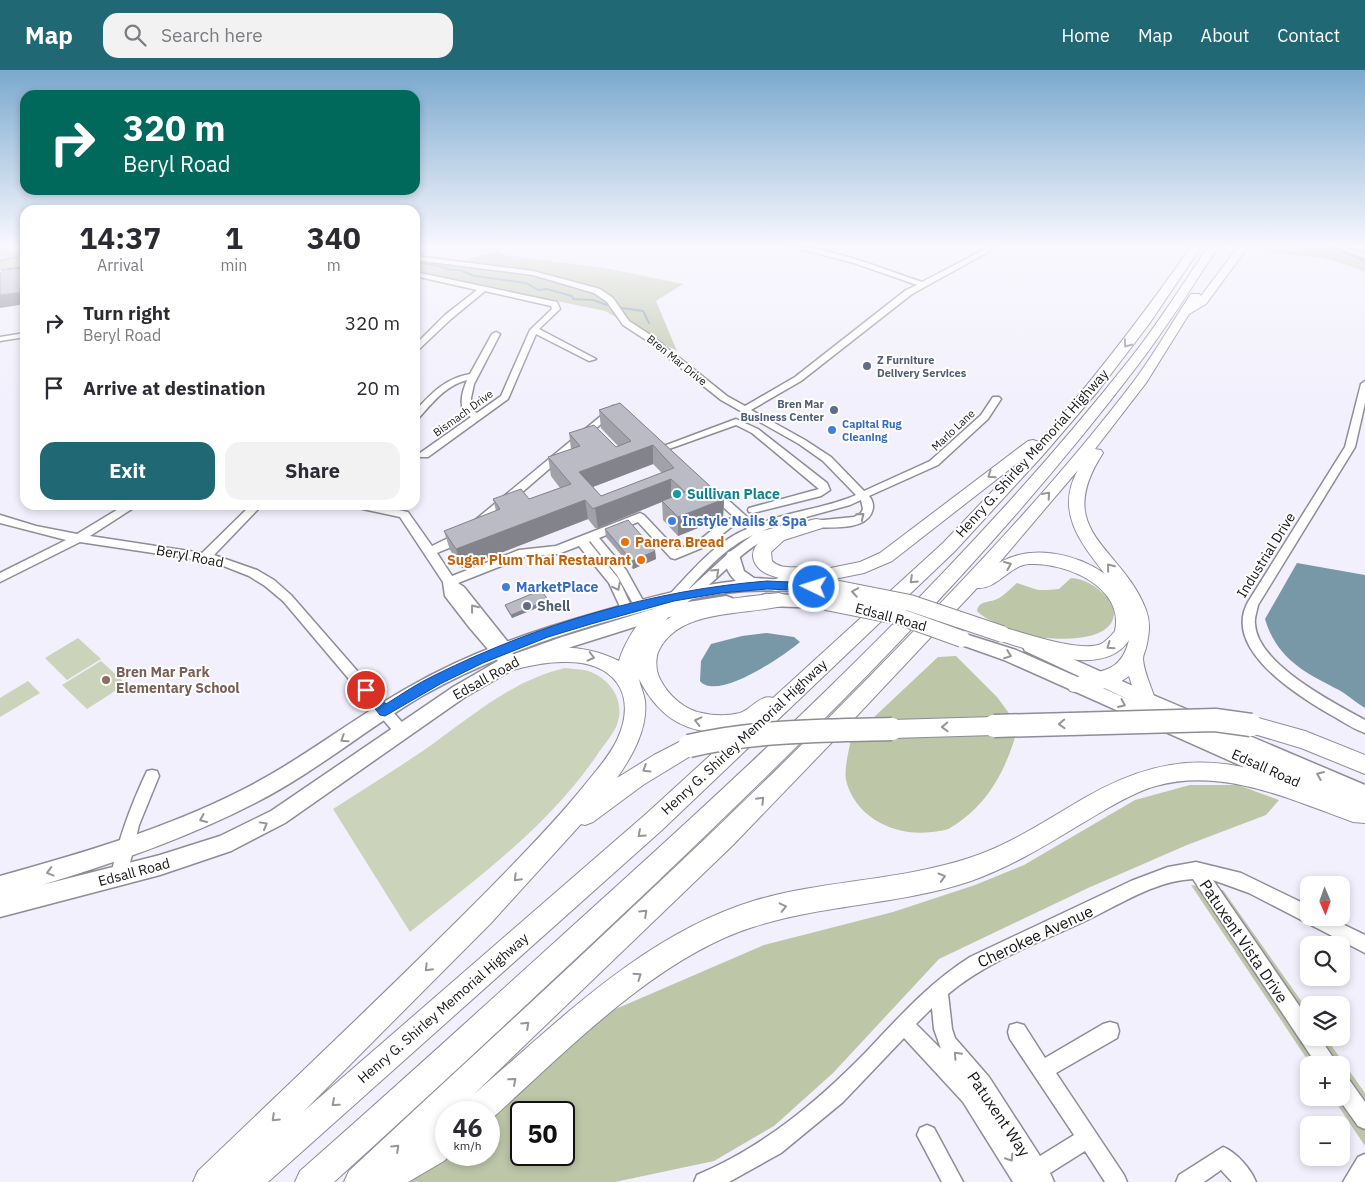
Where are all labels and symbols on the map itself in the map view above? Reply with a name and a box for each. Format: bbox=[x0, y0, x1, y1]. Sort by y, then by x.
street label: Bren Mar Drive bbox=[644, 332, 710, 388]
one-way arrow bbox=[1125, 338, 1133, 347]
place label: Z Furniture Delivery Services bbox=[877, 353, 967, 380]
marker: Z Furniture Delivery Services bbox=[861, 360, 873, 372]
street label: Henry G. Shirley Memorial Highway bbox=[952, 365, 1112, 541]
street label: Bismach Drive bbox=[430, 387, 496, 439]
place label: Bren Mar Business Center bbox=[740, 397, 825, 424]
marker: Bren Mar Business Center bbox=[828, 404, 840, 416]
street label: Marlo Lane bbox=[928, 406, 978, 454]
place label: Capital Rug Cleaning bbox=[842, 417, 903, 444]
marker: Capital Rug Cleaning bbox=[826, 424, 838, 436]
one-way arrow bbox=[987, 469, 997, 478]
place label: Sullivan Place bbox=[687, 485, 780, 503]
marker: Sullivan Place bbox=[671, 488, 683, 500]
one-way arrow bbox=[1042, 491, 1051, 500]
street label: Industrial Drive bbox=[1233, 509, 1299, 601]
place label: Instyle Nails & Spa bbox=[682, 512, 807, 530]
one-way arrow bbox=[855, 512, 864, 521]
marker: Instyle Nails & Spa bbox=[666, 515, 678, 527]
place label: Panera Bread bbox=[635, 533, 724, 551]
marker: Panera Bread bbox=[619, 536, 631, 548]
street label: Beryl Road bbox=[155, 541, 225, 571]
place label: Sugar Plum Thai Restaurant bbox=[447, 551, 631, 569]
marker: Sugar Plum Thai Restaurant bbox=[635, 554, 647, 566]
position arrow bbox=[787, 560, 839, 612]
one-way arrow bbox=[1003, 561, 1012, 572]
one-way arrow bbox=[1106, 564, 1115, 573]
one-way arrow bbox=[710, 569, 719, 578]
one-way arrow bbox=[909, 574, 918, 583]
place label: MarketPlace bbox=[516, 578, 599, 596]
marker: MarketPlace bbox=[500, 581, 512, 593]
one-way arrow bbox=[611, 582, 621, 591]
one-way arrow bbox=[850, 587, 859, 597]
place label: Shell bbox=[537, 597, 570, 615]
street label: Edsall Road bbox=[853, 599, 929, 635]
marker: Shell bbox=[521, 600, 533, 612]
one-way arrow bbox=[471, 605, 479, 614]
one-way arrow bbox=[1107, 640, 1116, 649]
one-way arrow bbox=[1003, 649, 1012, 659]
one-way arrow bbox=[587, 651, 595, 662]
street label: Edsall Road bbox=[450, 652, 522, 704]
street label: Henry G. Shirley Memorial Highway bbox=[657, 655, 831, 819]
place label: Bren Mar Park Elementary School bbox=[116, 663, 240, 697]
pin bbox=[345, 669, 387, 711]
marker: Bren Mar Park Elementary School bbox=[100, 674, 112, 686]
one-way arrow bbox=[1117, 698, 1126, 709]
one-way arrow bbox=[694, 716, 703, 727]
one-way arrow bbox=[1058, 718, 1066, 729]
one-way arrow bbox=[941, 722, 949, 733]
one-way arrow bbox=[341, 732, 350, 742]
street label: Edsall Road bbox=[1229, 745, 1303, 791]
one-way arrow bbox=[643, 763, 652, 773]
one-way arrow bbox=[1316, 770, 1325, 781]
one-way arrow bbox=[755, 797, 764, 806]
one-way arrow bbox=[199, 812, 208, 823]
one-way arrow bbox=[258, 821, 267, 831]
one-way arrow bbox=[638, 828, 647, 837]
street label: Edsall Road bbox=[96, 854, 172, 890]
one-way arrow bbox=[46, 867, 55, 877]
one-way arrow bbox=[514, 872, 523, 881]
one-way arrow bbox=[938, 873, 946, 883]
street label: Patuxent Vista Drive bbox=[1195, 876, 1293, 1007]
north arrow bbox=[1300, 876, 1350, 926]
street label: Cherokee Avenue bbox=[974, 900, 1096, 972]
one-way arrow bbox=[778, 902, 787, 913]
one-way arrow bbox=[639, 910, 648, 919]
street label: Henry G. Shirley Memorial Highway bbox=[354, 929, 532, 1087]
one-way arrow bbox=[425, 962, 434, 971]
one-way arrow bbox=[632, 973, 641, 982]
one-way arrow bbox=[521, 1022, 530, 1031]
one-way arrow bbox=[954, 1052, 963, 1061]
street label: Patuxent Way bbox=[963, 1068, 1035, 1160]
one-way arrow bbox=[508, 1077, 517, 1086]
one-way arrow bbox=[332, 1097, 341, 1106]
speed limit sign: 50 bbox=[510, 1101, 575, 1166]
one-way arrow bbox=[271, 1112, 280, 1121]
one-way arrow bbox=[390, 1145, 399, 1154]
one-way arrow bbox=[1004, 1152, 1014, 1161]

